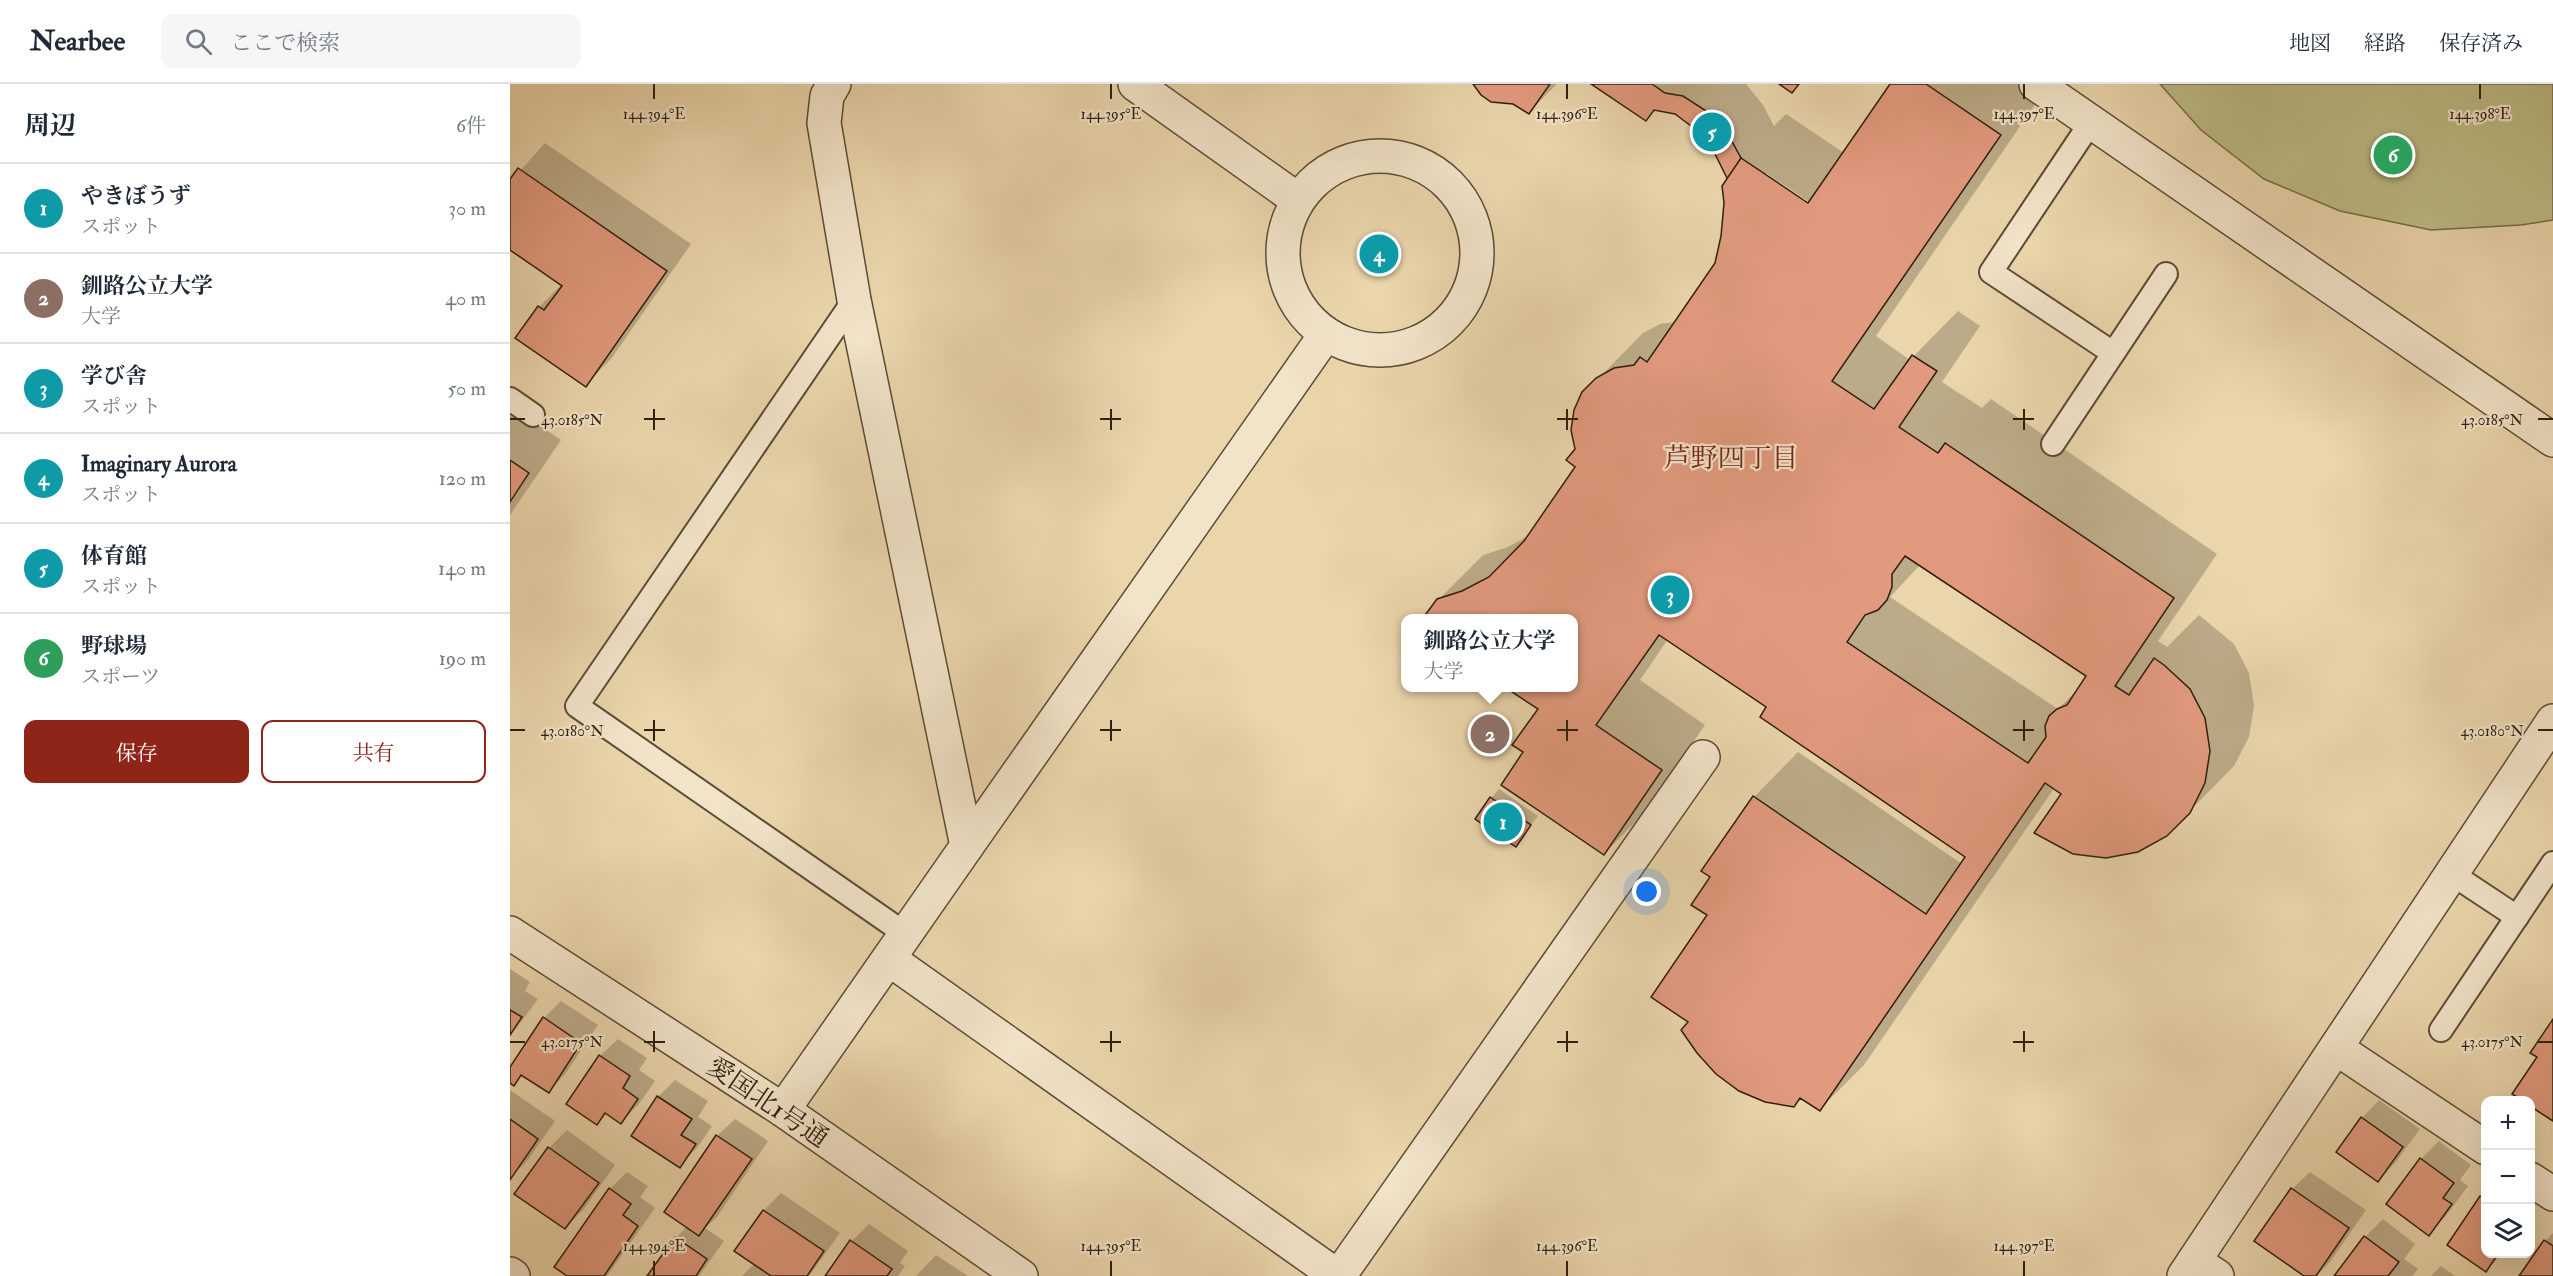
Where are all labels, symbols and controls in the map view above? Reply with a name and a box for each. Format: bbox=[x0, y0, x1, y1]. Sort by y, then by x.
search box bbox=[161, 14, 581, 68]
text: Nearbee bbox=[30, 24, 125, 59]
icon: search bbox=[182, 25, 215, 58]
text: ここで検索 bbox=[230, 29, 340, 57]
text: 地図 bbox=[2289, 30, 2331, 57]
text: 経路 bbox=[2364, 30, 2406, 57]
text: 保存済み bbox=[2439, 30, 2523, 57]
text: 144.394°E bbox=[623, 105, 685, 124]
text: 144.395°E bbox=[1081, 105, 1142, 124]
text: 144.396°E bbox=[1536, 105, 1598, 124]
text: 144.397°E bbox=[1993, 105, 2055, 124]
text: 144.398°E bbox=[2449, 105, 2511, 124]
text: 周辺 bbox=[24, 110, 76, 142]
pin: 5 bbox=[1692, 110, 1732, 154]
text: 6件 bbox=[456, 113, 486, 138]
pin: 6 bbox=[2374, 132, 2412, 178]
text: やきぼうず bbox=[81, 182, 191, 210]
text: 1 bbox=[40, 196, 47, 221]
text: 30 m bbox=[448, 196, 486, 221]
text: スポット bbox=[81, 214, 161, 239]
pin: 4 bbox=[1360, 232, 1398, 276]
text: 釧路公立大学 bbox=[81, 272, 213, 300]
text: 2 bbox=[38, 286, 49, 311]
text: 40 m bbox=[445, 286, 486, 311]
text: 大学 bbox=[81, 304, 121, 329]
text: 学び舎 bbox=[81, 362, 147, 390]
text: 3 bbox=[40, 376, 47, 401]
text: 50 m bbox=[447, 376, 486, 401]
text: スポット bbox=[81, 394, 161, 419]
text: 43.0185°N bbox=[541, 411, 604, 430]
text: 43.0185°N bbox=[2461, 411, 2524, 430]
district label: 芦野四丁目 bbox=[1664, 442, 1799, 475]
text: Imaginary Aurora bbox=[81, 450, 237, 478]
text: 4 bbox=[38, 466, 49, 491]
text: 120 m bbox=[439, 466, 486, 491]
text: スポット bbox=[81, 482, 161, 507]
text: 体育館 bbox=[81, 542, 147, 570]
text: 5 bbox=[39, 556, 48, 581]
text: 140 m bbox=[438, 556, 486, 581]
pin: 3 bbox=[1650, 572, 1690, 618]
text: スポット bbox=[81, 574, 161, 599]
popup bbox=[1401, 614, 1578, 692]
text: 釧路公立大学 bbox=[1423, 627, 1556, 655]
text: 野球場 bbox=[81, 632, 147, 660]
text: 6 bbox=[38, 646, 49, 671]
text: 190 m bbox=[439, 646, 486, 671]
text: 大学 bbox=[1423, 659, 1463, 684]
text: スポーツ bbox=[81, 664, 160, 689]
pin: 2 bbox=[1470, 712, 1510, 756]
button: 保存 bbox=[24, 720, 249, 783]
button: 共有 bbox=[261, 720, 486, 783]
text: 43.0180°N bbox=[540, 722, 604, 741]
text: 43.0180°N bbox=[2460, 722, 2524, 741]
pin: 1 bbox=[1484, 800, 1522, 844]
your location bbox=[1632, 877, 1661, 906]
text: 43.0175°N bbox=[541, 1033, 604, 1052]
text: 43.0175°N bbox=[2461, 1033, 2524, 1052]
street label: 愛国北1号通 bbox=[701, 1051, 834, 1155]
map controls bbox=[2481, 1096, 2535, 1258]
button: + bbox=[2481, 1096, 2535, 1150]
button: − bbox=[2481, 1150, 2535, 1204]
button: layers bbox=[2481, 1204, 2535, 1258]
text: 144.394°E bbox=[623, 1237, 685, 1256]
text: 144.395°E bbox=[1081, 1237, 1142, 1256]
text: 144.396°E bbox=[1536, 1237, 1598, 1256]
text: 144.397°E bbox=[1993, 1237, 2055, 1256]

